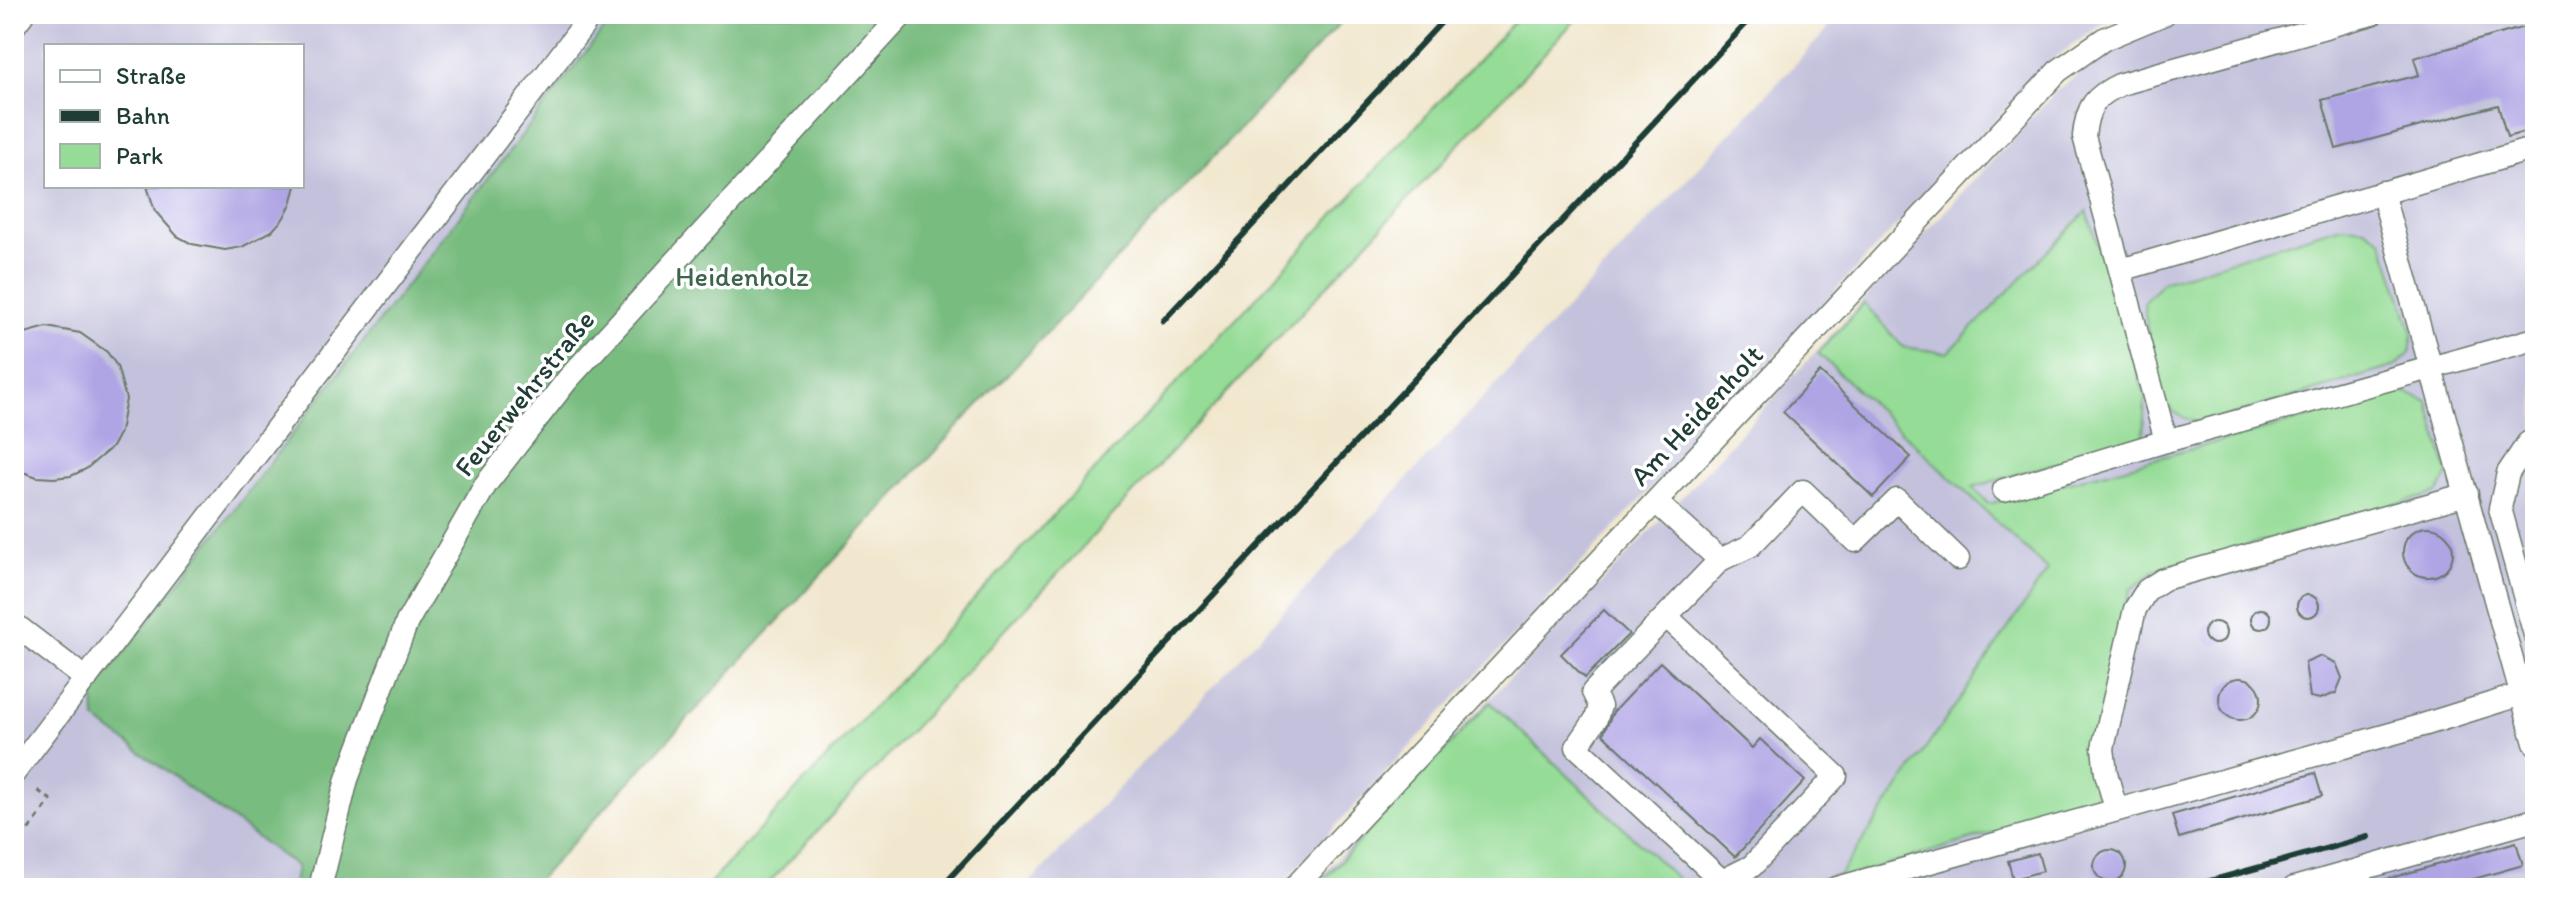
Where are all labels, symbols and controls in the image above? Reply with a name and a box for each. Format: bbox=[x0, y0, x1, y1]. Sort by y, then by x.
legend bbox=[44, 44, 304, 188]
text: Straße bbox=[116, 61, 186, 90]
text: Bahn bbox=[116, 101, 170, 130]
text: Park bbox=[116, 141, 163, 170]
park label: Heidenholz bbox=[675, 259, 809, 293]
street label: Feuerwehrstraße bbox=[447, 303, 601, 483]
street label: Am Heidenholt bbox=[1622, 338, 1770, 492]

